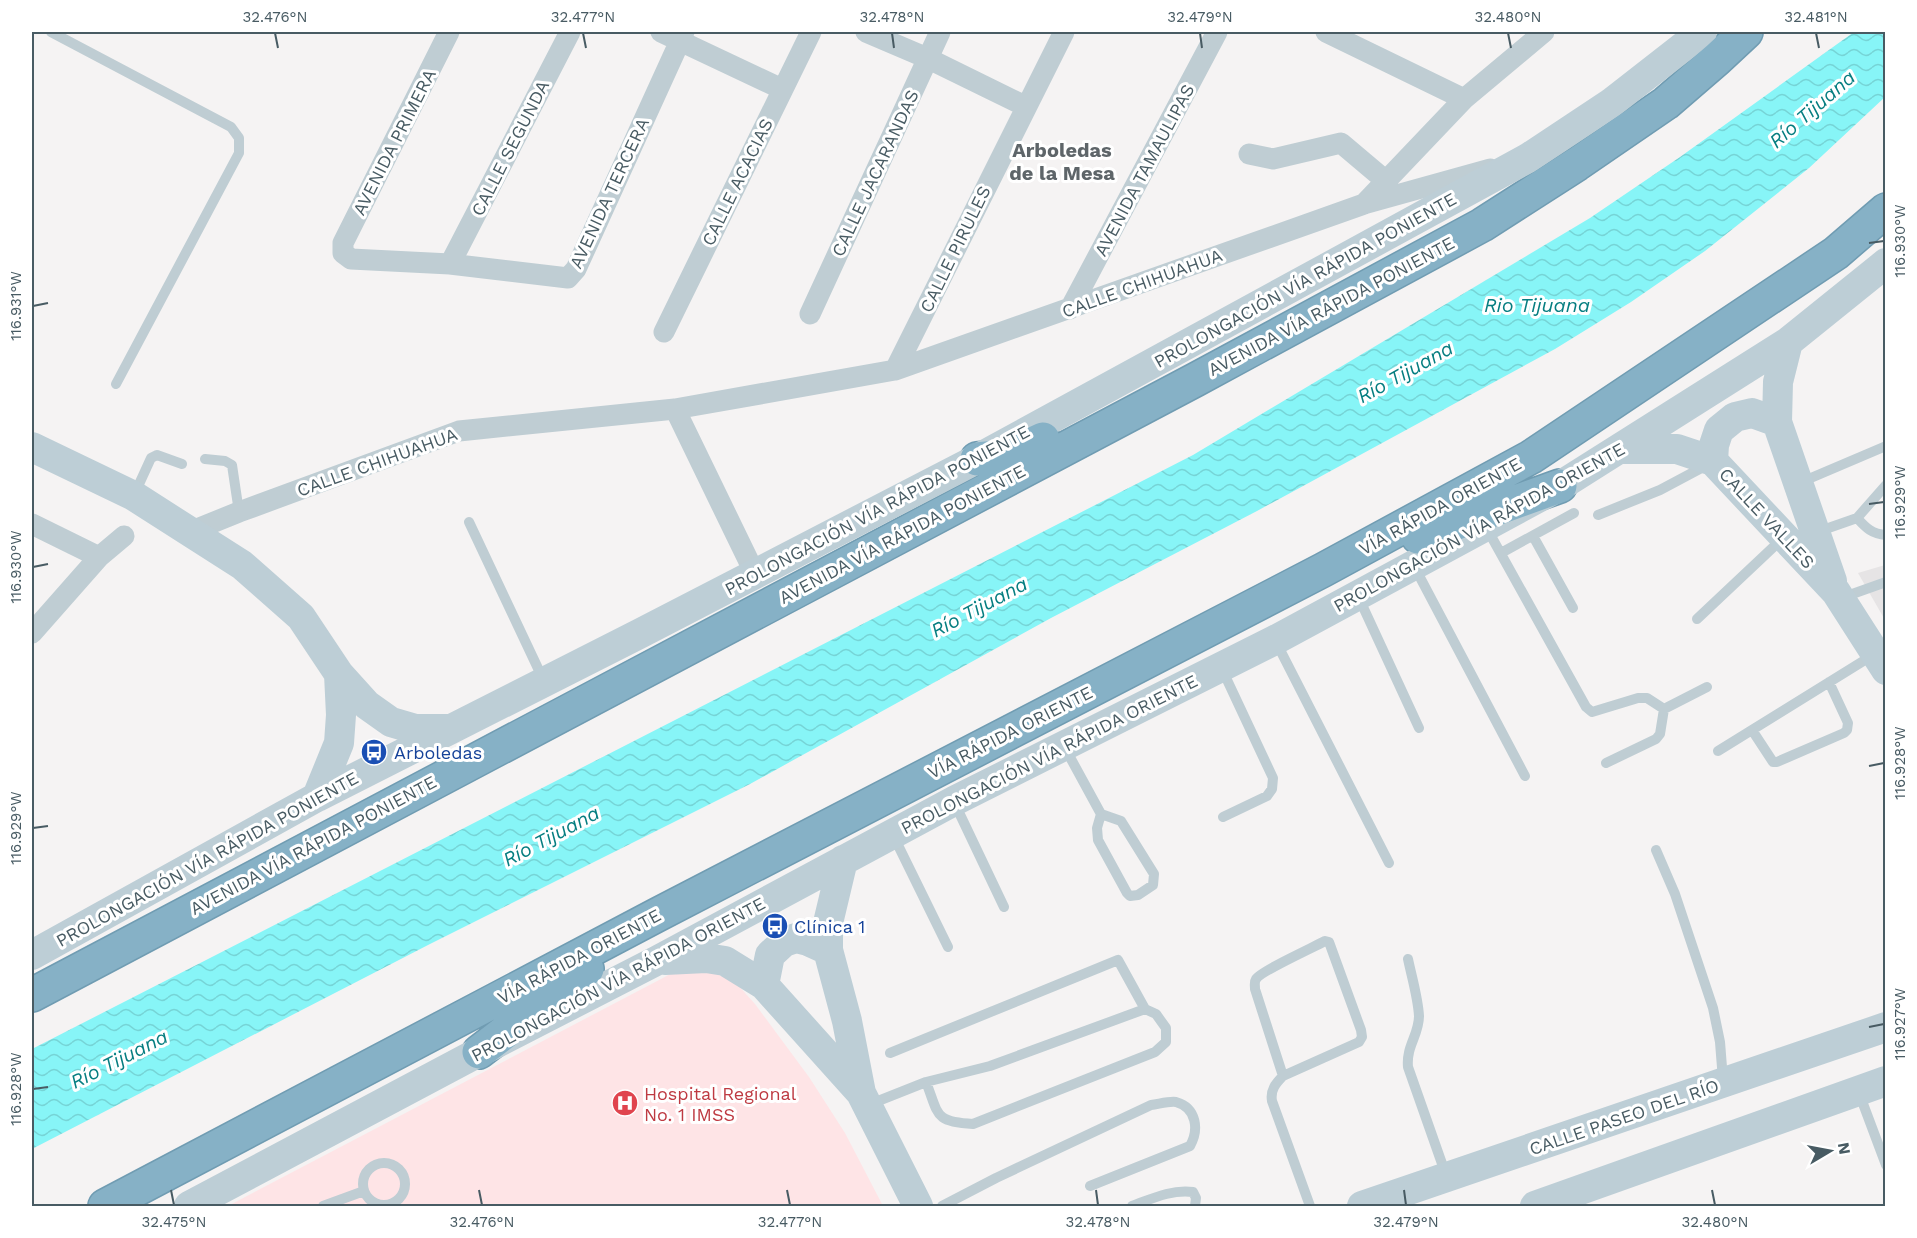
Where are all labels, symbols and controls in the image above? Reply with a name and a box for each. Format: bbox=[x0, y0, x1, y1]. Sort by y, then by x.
text: 32.476°N bbox=[243, 8, 307, 26]
text: 32.477°N bbox=[551, 8, 615, 26]
text: 32.478°N bbox=[859, 8, 925, 26]
text: 32.479°N bbox=[1167, 8, 1233, 26]
text: 32.480°N bbox=[1475, 8, 1541, 26]
text: 32.481°N bbox=[1784, 8, 1848, 26]
street label: AVENIDA PRIMERA bbox=[348, 65, 440, 219]
water label: Río Tijuana bbox=[1764, 65, 1860, 153]
street label: CALLE SEGUNDA bbox=[467, 76, 553, 219]
street label: AVENIDA TAMAULIPAS bbox=[1090, 80, 1198, 260]
street label: CALLE JACARANDAS bbox=[827, 86, 923, 260]
street label: AVENIDA TERCERA bbox=[565, 114, 653, 272]
street label: CALLE ACACIAS bbox=[697, 115, 777, 249]
district label: Arboledas de la Mesa bbox=[1009, 138, 1115, 185]
street label: CALLE PIRULES bbox=[915, 182, 995, 316]
street label: PROLONGACIÓN VÍA RÁPIDA PONIENTE bbox=[1150, 188, 1460, 372]
text: 116.930°W bbox=[1891, 204, 1909, 278]
street label: AVENIDA VÍA RÁPIDA PONIENTE bbox=[1204, 232, 1458, 380]
street label: CALLE CHIHUAHUA bbox=[1059, 244, 1225, 322]
text: 116.931°W bbox=[7, 271, 25, 341]
water label: Rio Tijuana bbox=[1484, 293, 1590, 317]
water label: Río Tijuana bbox=[1353, 336, 1457, 408]
street label: PROLONGACIÓN VÍA RÁPIDA PONIENTE bbox=[721, 420, 1033, 600]
street label: CALLE CHIHUAHUA bbox=[294, 423, 460, 501]
street label: PROLONGACIÓN VÍA RÁPIDA ORIENTE bbox=[1330, 438, 1628, 616]
street label: VÍA RÁPIDA ORIENTE bbox=[1355, 453, 1525, 559]
street label: AVENIDA VÍA RÁPIDA PONIENTE bbox=[775, 460, 1029, 608]
street label: CALLE VALLES bbox=[1715, 463, 1819, 573]
text: 116.929°W bbox=[1891, 465, 1909, 539]
text: 116.930°W bbox=[7, 530, 25, 604]
water label: Río Tijuana bbox=[926, 571, 1032, 643]
street label: PROLONGACIÓN VÍA RÁPIDA ORIENTE bbox=[897, 670, 1201, 838]
street label: VÍA RÁPIDA ORIENTE bbox=[924, 681, 1096, 783]
text: 116.928°W bbox=[1891, 726, 1909, 800]
bus stop icon: Arboledas bbox=[359, 737, 389, 767]
place label: Arboledas bbox=[394, 742, 482, 763]
street label: PROLONGACIÓN VÍA RÁPIDA PONIENTE bbox=[52, 767, 362, 951]
street label: AVENIDA VÍA RÁPIDA PONIENTE bbox=[186, 771, 440, 919]
text: 116.929°W bbox=[7, 791, 25, 865]
water label: Río Tijuana bbox=[498, 800, 604, 872]
street label: PROLONGACIÓN VÍA RÁPIDA ORIENTE bbox=[467, 892, 769, 1066]
street label: VÍA RÁPIDA ORIENTE bbox=[494, 904, 664, 1008]
bus stop icon: Clínica 1 bbox=[760, 911, 790, 941]
place label: Clínica 1 bbox=[794, 916, 865, 937]
text: 116.927°W bbox=[1891, 988, 1909, 1060]
water label: Río Tijuana bbox=[66, 1024, 172, 1094]
text: 116.928°W bbox=[7, 1052, 25, 1126]
street label: CALLE PASEO DEL RÍO bbox=[1526, 1075, 1722, 1159]
place label: Hospital Regional No. 1 IMSS bbox=[644, 1083, 797, 1125]
hospital icon: Hospital Regional No. 1 IMSS bbox=[610, 1088, 640, 1118]
north arrow bbox=[1800, 1121, 1860, 1181]
text: N bbox=[1834, 1141, 1855, 1156]
text: 32.475°N bbox=[142, 1213, 206, 1231]
text: 32.476°N bbox=[450, 1213, 514, 1231]
text: 32.477°N bbox=[758, 1213, 822, 1231]
text: 32.478°N bbox=[1065, 1213, 1131, 1231]
text: 32.479°N bbox=[1373, 1213, 1439, 1231]
text: 32.480°N bbox=[1682, 1213, 1748, 1231]

